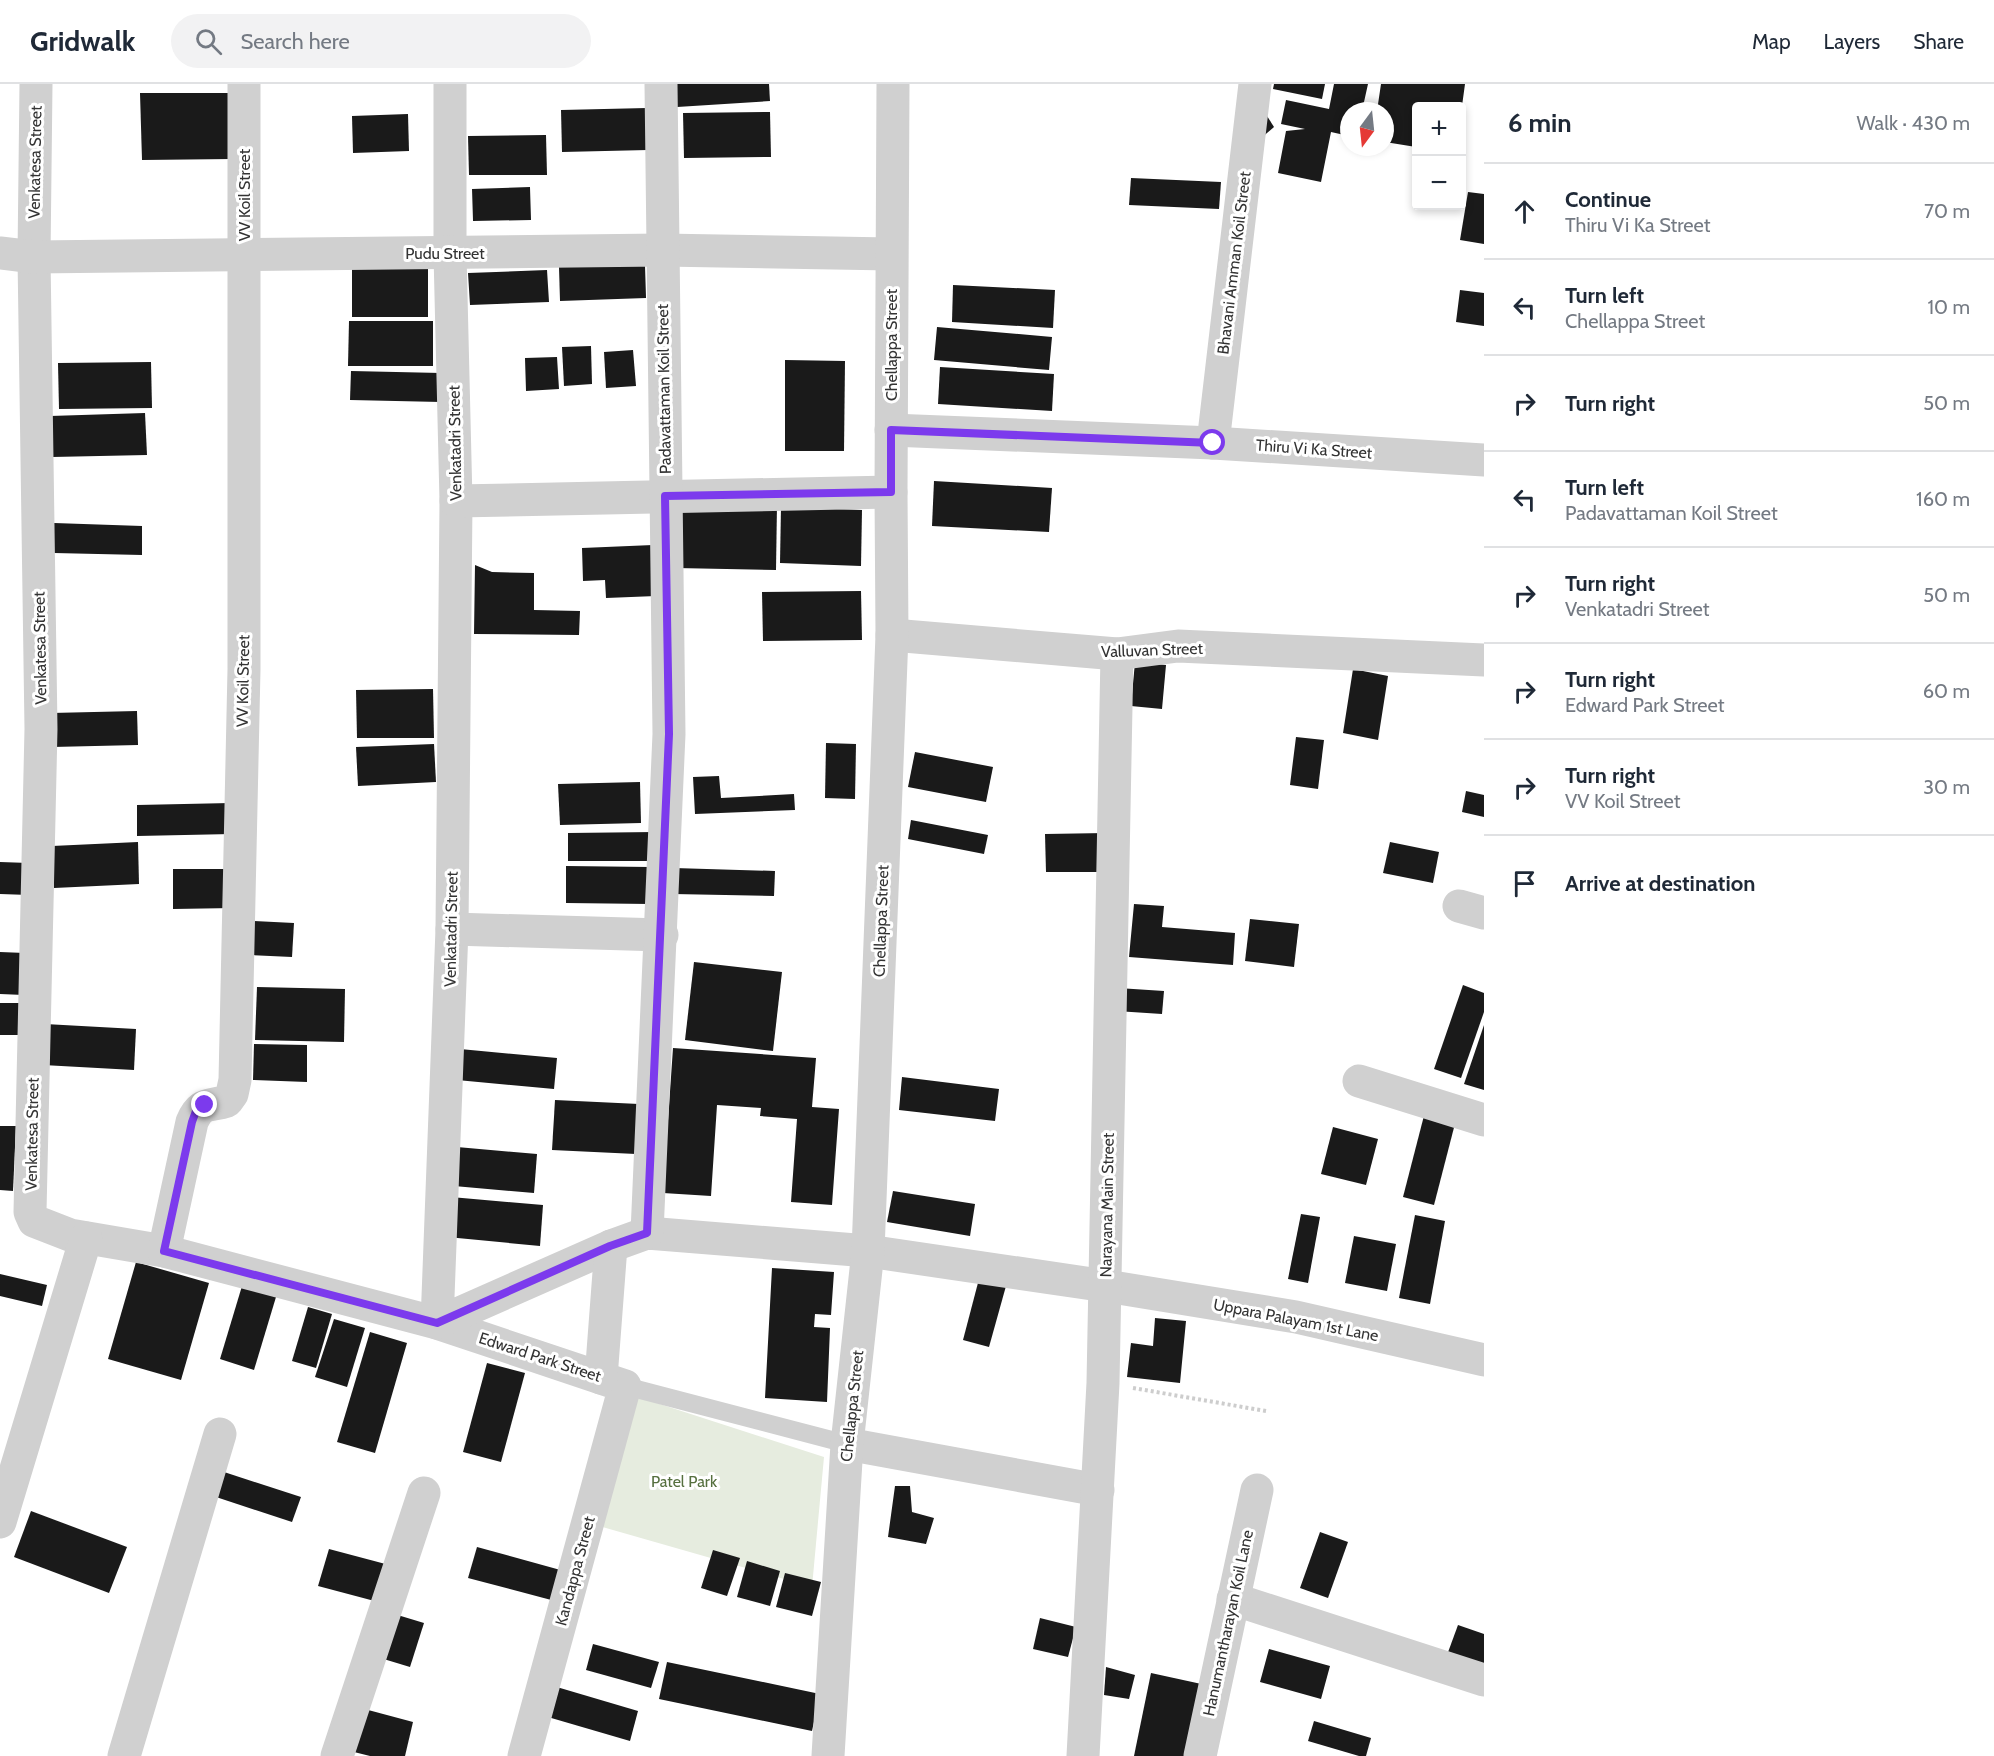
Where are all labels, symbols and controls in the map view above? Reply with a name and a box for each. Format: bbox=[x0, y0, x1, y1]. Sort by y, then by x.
search box bbox=[171, 14, 591, 68]
text: Gridwalk bbox=[30, 24, 135, 58]
icon: search bbox=[192, 25, 225, 58]
text: Search here bbox=[240, 28, 350, 55]
text: Map bbox=[1752, 29, 1791, 54]
text: Layers bbox=[1824, 29, 1880, 54]
text: Share bbox=[1913, 29, 1964, 54]
north arrow bbox=[1340, 102, 1394, 156]
map controls bbox=[1412, 102, 1466, 210]
button: + bbox=[1412, 102, 1466, 156]
street label: Venkatesa Street bbox=[25, 105, 45, 219]
text: 6 min bbox=[1508, 107, 1572, 139]
text: Walk · 430 m bbox=[1856, 111, 1970, 135]
street label: VV Koil Street bbox=[235, 148, 254, 241]
button: − bbox=[1412, 156, 1466, 210]
street label: Bhavani Amman Koil Street bbox=[1213, 170, 1255, 356]
text: Continue bbox=[1565, 186, 1651, 213]
icon: ahead bbox=[1508, 195, 1541, 228]
text: 70 m bbox=[1924, 199, 1970, 223]
text: Thiru Vi Ka Street bbox=[1565, 213, 1711, 237]
street label: Pudu Street bbox=[405, 244, 485, 263]
text: Turn left bbox=[1565, 282, 1644, 309]
street label: Chellappa Street bbox=[882, 288, 901, 401]
icon: left bbox=[1508, 291, 1541, 324]
text: 10 m bbox=[1927, 295, 1970, 319]
street label: Padavattaman Koil Street bbox=[653, 303, 675, 474]
text: Chellappa Street bbox=[1565, 309, 1705, 333]
street label: Venkatadri Street bbox=[444, 384, 466, 501]
icon: right bbox=[1508, 387, 1541, 420]
text: Turn right bbox=[1565, 390, 1655, 417]
text: 50 m bbox=[1923, 391, 1970, 415]
route start bbox=[1199, 429, 1225, 455]
street label: Thiru Vi Ka Street bbox=[1255, 435, 1373, 463]
text: Turn left bbox=[1565, 474, 1644, 501]
icon: left bbox=[1508, 483, 1541, 516]
text: 160 m bbox=[1916, 487, 1970, 511]
text: Padavattaman Koil Street bbox=[1565, 501, 1778, 525]
text: Turn right bbox=[1565, 570, 1655, 597]
icon: right bbox=[1508, 579, 1541, 612]
text: 50 m bbox=[1923, 583, 1970, 607]
street label: Venkatesa Street bbox=[30, 591, 50, 705]
text: Venkatadri Street bbox=[1565, 597, 1710, 621]
street label: VV Koil Street bbox=[233, 634, 253, 727]
street label: Valluvan Street bbox=[1101, 639, 1204, 661]
text: Turn right bbox=[1565, 666, 1655, 693]
icon: right bbox=[1508, 675, 1541, 708]
text: 60 m bbox=[1923, 679, 1970, 703]
text: Edward Park Street bbox=[1565, 693, 1724, 717]
text: Turn right bbox=[1565, 762, 1655, 789]
icon: right bbox=[1508, 771, 1541, 804]
text: 30 m bbox=[1923, 775, 1970, 799]
text: VV Koil Street bbox=[1565, 789, 1680, 813]
street label: Chellappa Street bbox=[870, 864, 892, 977]
icon: arrive bbox=[1508, 867, 1541, 900]
street label: Venkatadri Street bbox=[440, 870, 462, 987]
text: Arrive at destination bbox=[1565, 870, 1755, 897]
street label: Venkatesa Street bbox=[22, 1077, 42, 1191]
route end bbox=[191, 1091, 217, 1117]
street label: Narayana Main Street bbox=[1096, 1132, 1118, 1277]
street label: Uppara Palayam 1st Lane bbox=[1212, 1295, 1380, 1345]
street label: Edward Park Street bbox=[476, 1328, 604, 1386]
street label: Chellappa Street bbox=[837, 1349, 867, 1463]
park label: Patel Park bbox=[651, 1472, 718, 1491]
street label: Kandappa Street bbox=[551, 1514, 599, 1628]
street label: Hanumantharayan Koil Lane bbox=[1199, 1528, 1257, 1718]

